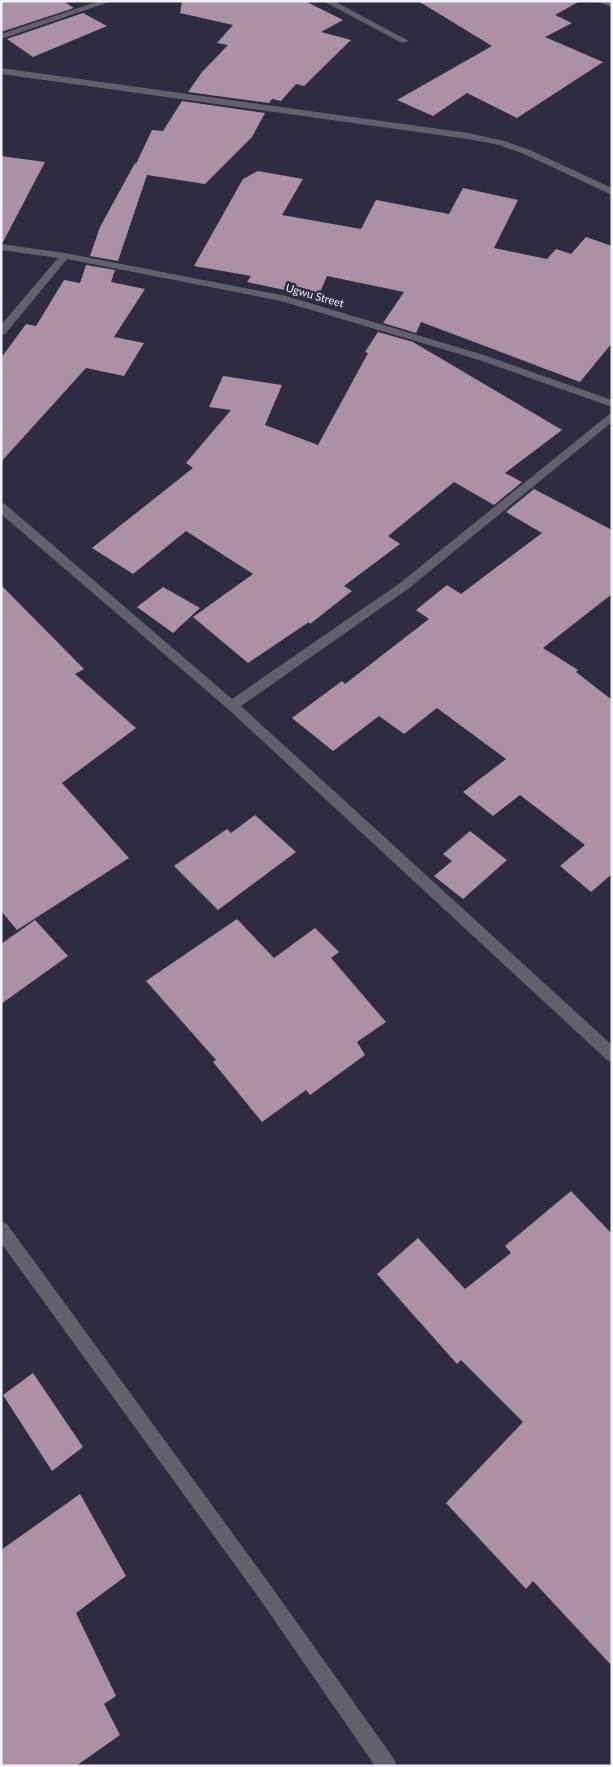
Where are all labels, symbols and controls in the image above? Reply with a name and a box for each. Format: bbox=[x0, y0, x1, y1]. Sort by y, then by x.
street label: Ugwu Street bbox=[284, 280, 346, 310]

